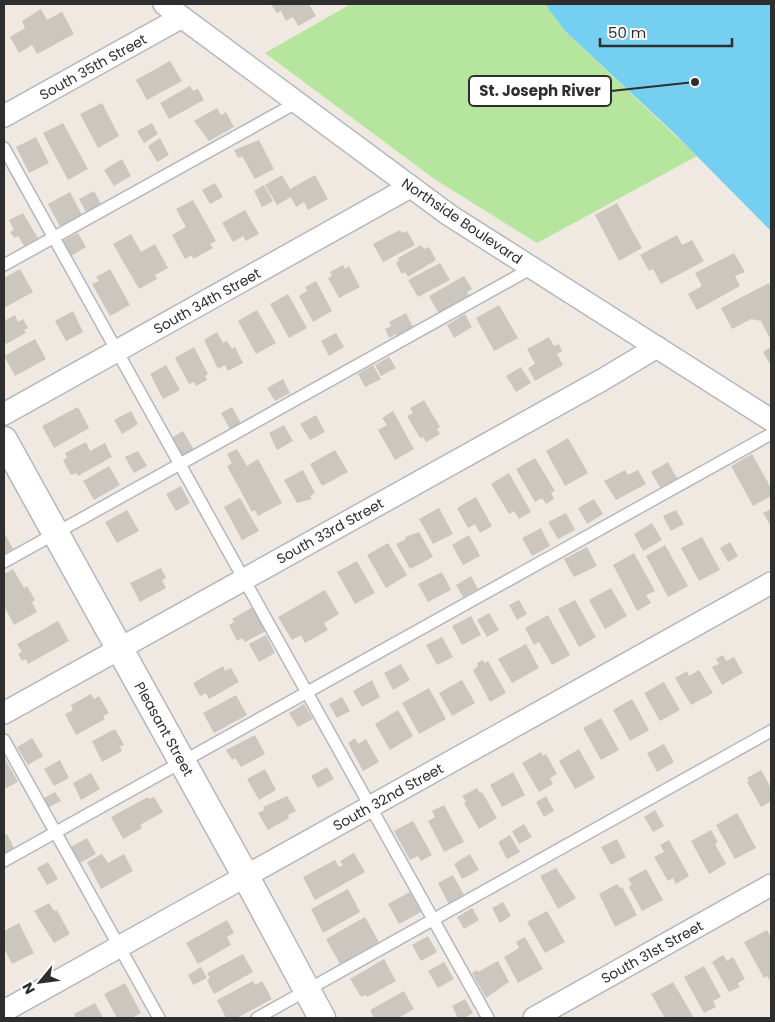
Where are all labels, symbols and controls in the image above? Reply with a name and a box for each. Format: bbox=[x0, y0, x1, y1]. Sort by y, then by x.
scale bar bbox=[600, 15, 732, 47]
text: 50 m bbox=[608, 22, 646, 43]
street label: South 35th Street bbox=[36, 29, 150, 105]
callout: St. Joseph River bbox=[469, 76, 611, 106]
text: St. Joseph River bbox=[479, 80, 601, 101]
street label: Northside Boulevard bbox=[398, 173, 526, 269]
street label: South 34th Street bbox=[150, 263, 264, 339]
street label: South 33rd Street bbox=[273, 493, 387, 569]
street label: Pleasant Street bbox=[130, 678, 198, 780]
street label: South 32nd Street bbox=[329, 758, 447, 836]
street label: South 31st Street bbox=[597, 916, 707, 988]
north arrow bbox=[15, 957, 65, 1007]
text: N bbox=[17, 979, 40, 998]

